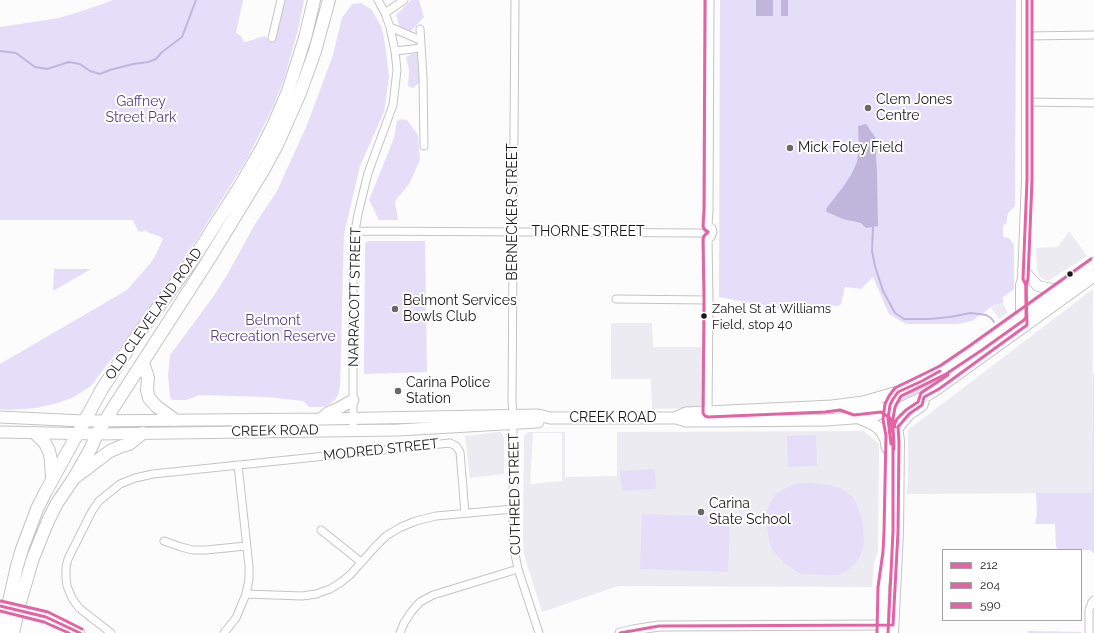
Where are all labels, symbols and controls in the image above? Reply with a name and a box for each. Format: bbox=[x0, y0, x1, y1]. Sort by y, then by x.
place label: Clem Jones Centre bbox=[876, 92, 952, 124]
park label: Gaffney Street Park bbox=[106, 94, 176, 126]
marker: Clem Jones Centre bbox=[863, 103, 873, 113]
place label: Mick Foley Field bbox=[798, 140, 903, 156]
street label: BERNECKER STREET bbox=[505, 143, 521, 281]
marker: Mick Foley Field bbox=[785, 143, 795, 153]
street label: THORNE STREET bbox=[531, 224, 645, 240]
street label: NARRACOTT STREET bbox=[345, 227, 365, 367]
street label: OLD CLEVELAND ROAD bbox=[102, 245, 206, 383]
unlabelled marker bbox=[1065, 269, 1075, 279]
place label: Belmont Services Bowls Club bbox=[403, 293, 517, 326]
place label: Zahel St at Williams Field, stop 40 bbox=[712, 301, 831, 332]
marker: Belmont Services Bowls Club bbox=[390, 304, 400, 314]
marker: Zahel St at Williams Field, stop 40 bbox=[699, 311, 709, 321]
park label: Belmont Recreation Reserve bbox=[210, 313, 336, 346]
place label: Carina Police Station bbox=[406, 375, 490, 408]
marker: Carina Police Station bbox=[393, 386, 403, 396]
street label: CREEK ROAD bbox=[569, 410, 657, 426]
street label: CREEK ROAD bbox=[231, 422, 319, 440]
street label: CUTHRED STREET bbox=[506, 433, 524, 555]
street label: MODRED STREET bbox=[323, 436, 439, 464]
place label: Carina State School bbox=[709, 496, 791, 528]
marker: Carina State School bbox=[696, 507, 706, 517]
legend bbox=[942, 549, 1082, 621]
text: 212 bbox=[980, 558, 998, 572]
text: 204 bbox=[980, 578, 1000, 592]
text: 590 bbox=[980, 598, 1001, 612]

